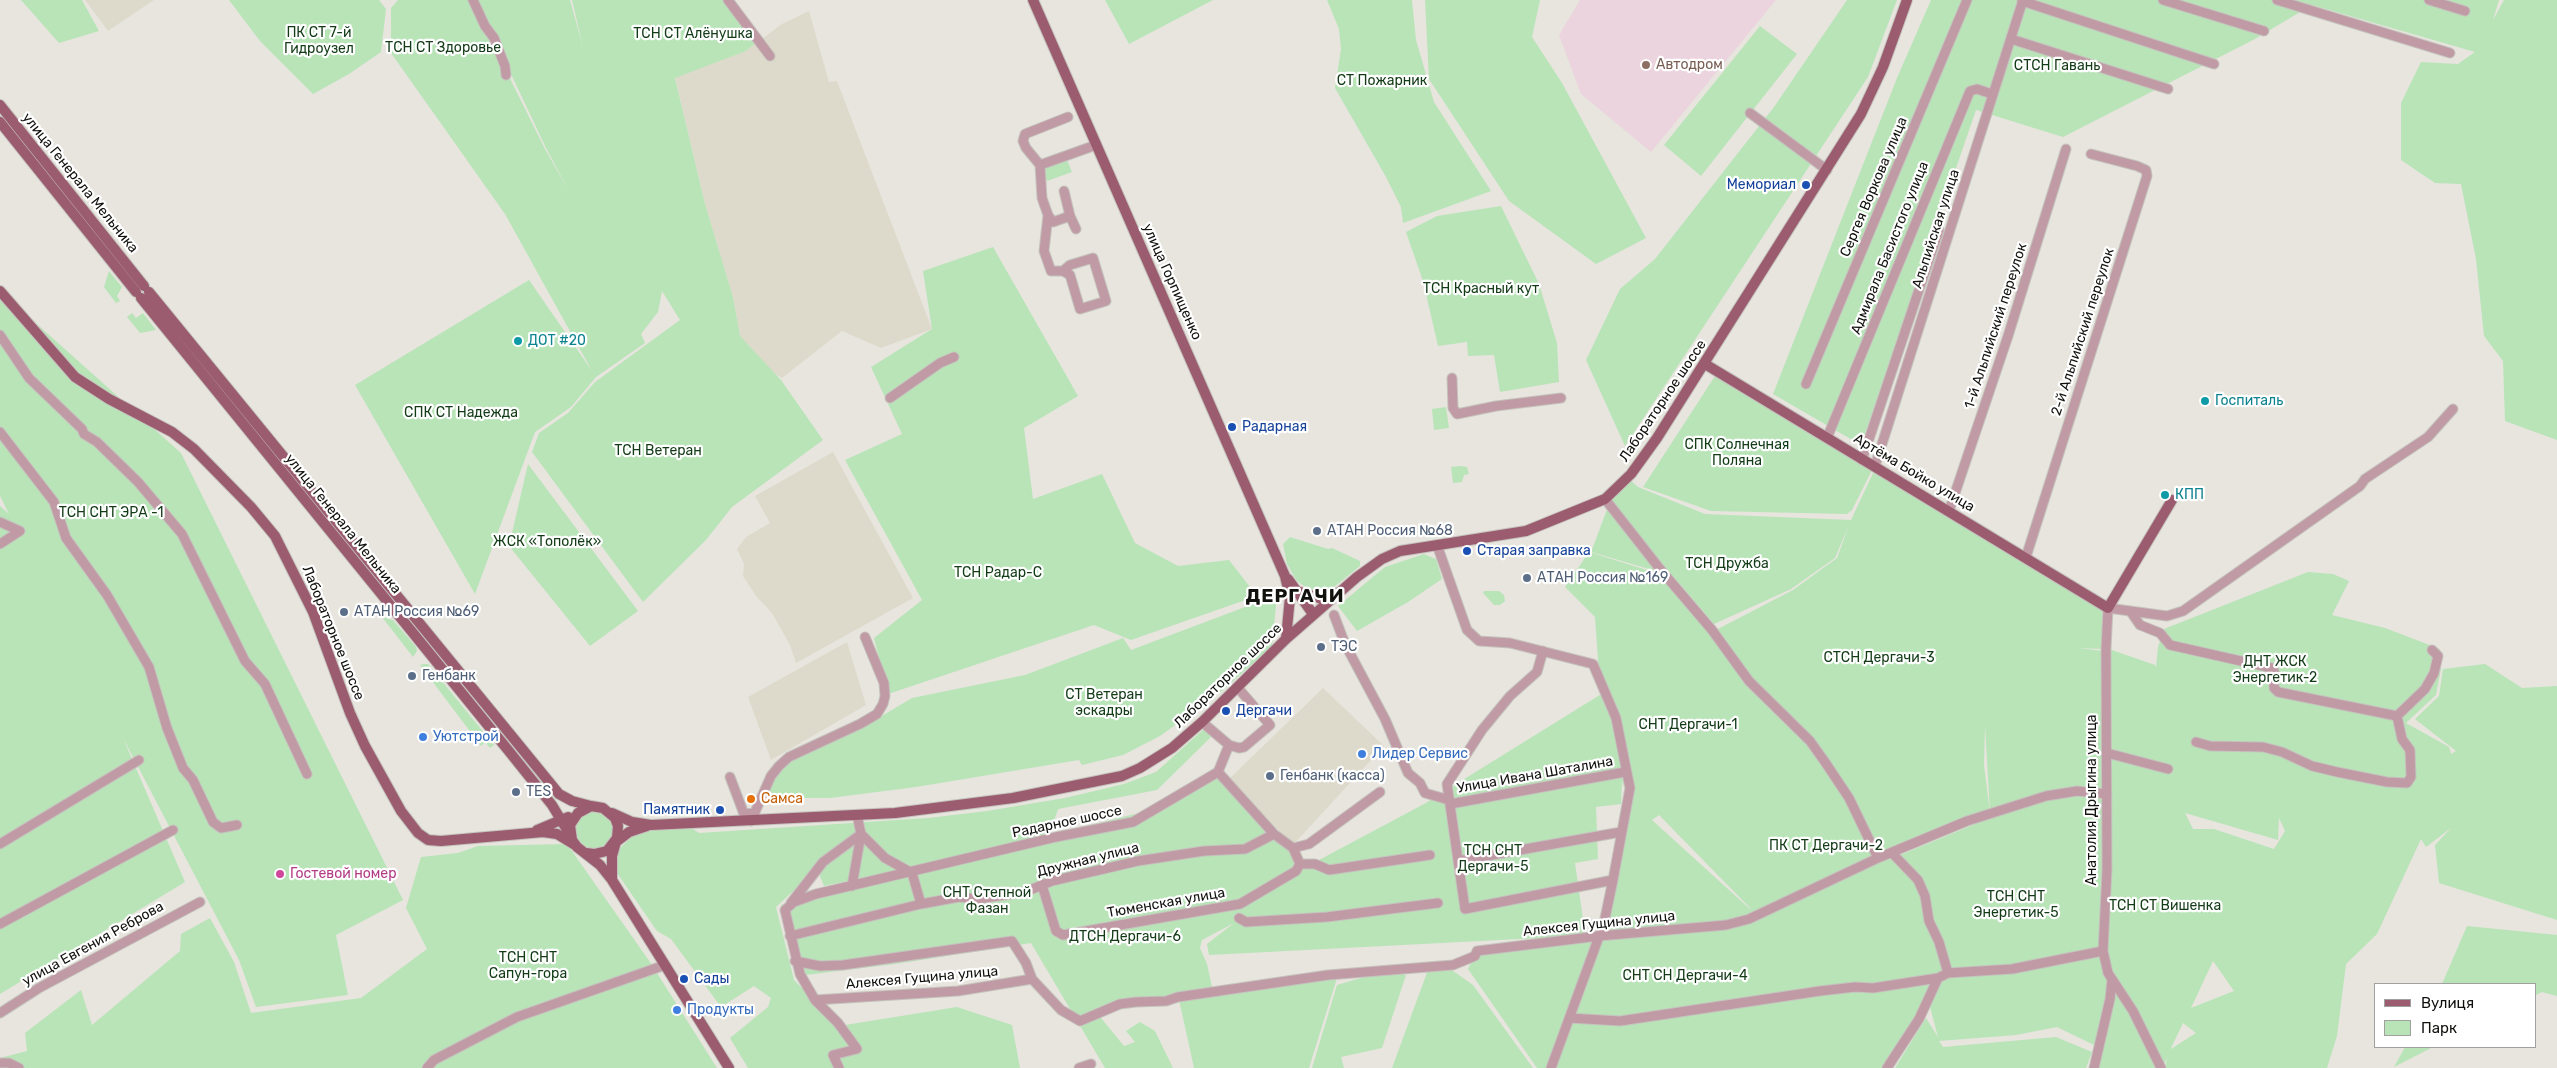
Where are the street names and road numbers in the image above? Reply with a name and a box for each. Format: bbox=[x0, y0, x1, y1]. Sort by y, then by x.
street label: улица Генерала Мельника bbox=[18, 110, 142, 256]
street label: Сергея Воркова улица bbox=[1837, 114, 1911, 260]
street label: Адмирала Басистого улица bbox=[1848, 159, 1932, 337]
street label: Альпийская улица bbox=[1909, 167, 1963, 291]
street label: улица Горпищенко bbox=[1139, 221, 1205, 343]
street label: 1-й Альпийский переулок bbox=[1961, 241, 2031, 411]
street label: 2-й Альпийский переулок bbox=[2048, 246, 2118, 418]
street label: Лабораторное шоссе bbox=[1616, 337, 1710, 465]
street label: Артёма Бойко улица bbox=[1851, 430, 1977, 516]
street label: улица Генерала Мельника bbox=[281, 451, 405, 597]
street label: Лабораторное шоссе bbox=[298, 563, 368, 703]
street label: Лабораторное шоссе bbox=[1171, 620, 1285, 732]
street label: Анатолия Дрыгина улица bbox=[2084, 714, 2100, 886]
street label: Улица Ивана Шаталина bbox=[1456, 753, 1614, 797]
street label: Радарное шоссе bbox=[1011, 802, 1123, 842]
street label: Дружная улица bbox=[1035, 839, 1141, 881]
street label: Тюменская улица bbox=[1106, 884, 1226, 922]
street label: улица Евгения Реброва bbox=[19, 898, 167, 990]
street label: Алексея Гущина улица bbox=[1522, 908, 1676, 940]
street label: Алексея Гущина улица bbox=[845, 963, 999, 993]

